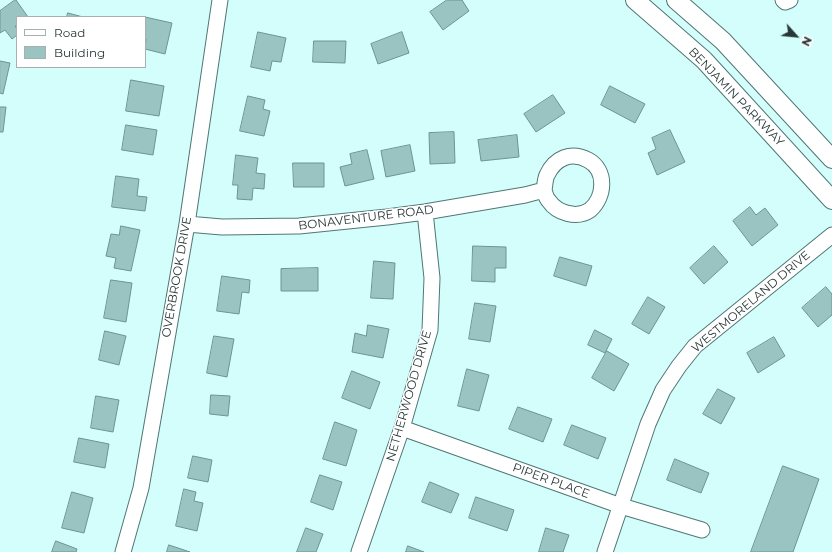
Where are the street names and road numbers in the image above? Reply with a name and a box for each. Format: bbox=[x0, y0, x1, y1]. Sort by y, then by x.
street label: BENJAMIN PARKWAY bbox=[685, 45, 787, 149]
street label: BONAVENTURE ROAD bbox=[298, 203, 434, 233]
street label: OVERBROOK DRIVE bbox=[159, 215, 195, 339]
street label: WESTMORELAND DRIVE bbox=[689, 248, 813, 356]
street label: NETHERWOOD DRIVE bbox=[383, 329, 435, 463]
street label: PIPER PLACE bbox=[510, 460, 592, 502]

